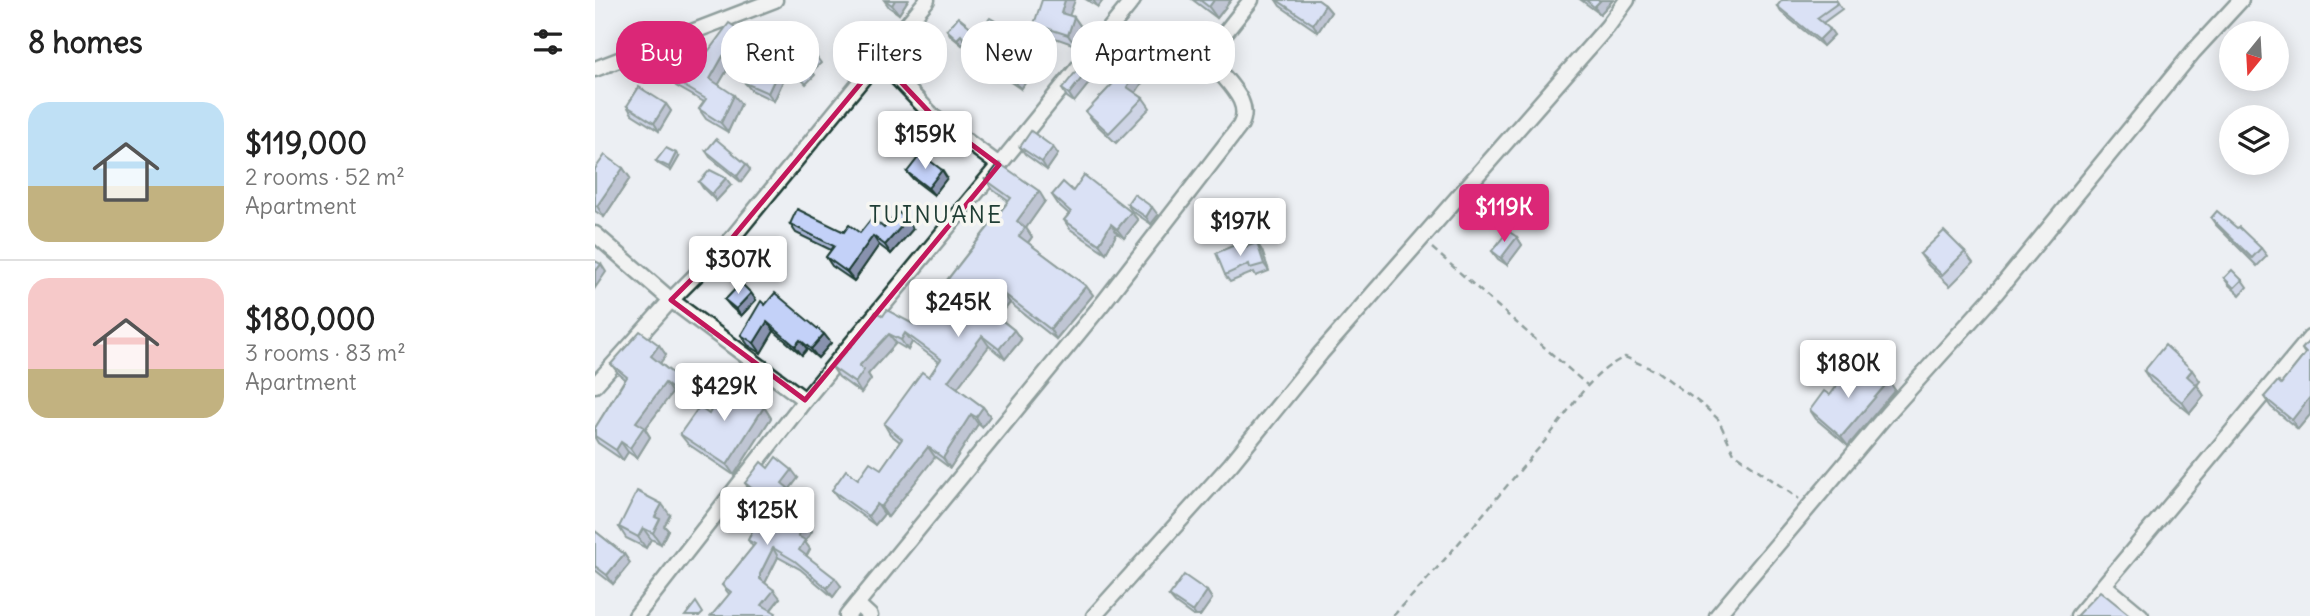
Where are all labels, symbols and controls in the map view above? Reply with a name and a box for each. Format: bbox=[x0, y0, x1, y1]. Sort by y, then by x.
chip: Buy bbox=[616, 21, 707, 84]
chip: Rent bbox=[721, 21, 819, 84]
chip: Filters bbox=[833, 21, 947, 84]
chip: New bbox=[961, 21, 1057, 84]
chip: Apartment bbox=[1071, 21, 1235, 84]
north arrow bbox=[2219, 21, 2289, 91]
map controls bbox=[2219, 21, 2289, 175]
text: 8 homes bbox=[28, 23, 143, 61]
icon: filters bbox=[529, 23, 567, 61]
button: layers bbox=[2219, 105, 2289, 175]
pin: $159K bbox=[876, 111, 974, 171]
text: $159K bbox=[894, 119, 956, 148]
text: $119,000 bbox=[245, 124, 367, 162]
icon: home bbox=[84, 130, 168, 214]
text: 2 rooms · 52 m² bbox=[245, 162, 405, 191]
pin: $119K bbox=[1455, 184, 1553, 244]
text: Apartment bbox=[245, 191, 357, 220]
text: $119K bbox=[1475, 192, 1533, 221]
pin: $197K bbox=[1191, 198, 1289, 258]
district label: TUINUANE bbox=[869, 199, 1003, 229]
text: $197K bbox=[1210, 206, 1270, 235]
pin: $307K bbox=[689, 236, 787, 296]
text: $307K bbox=[705, 244, 771, 273]
pin: $245K bbox=[909, 280, 1007, 339]
text: $245K bbox=[925, 287, 991, 316]
text: $180,000 bbox=[245, 300, 376, 338]
icon: home bbox=[84, 306, 168, 390]
text: 3 rooms · 83 m² bbox=[245, 338, 406, 367]
pin: $180K bbox=[1799, 340, 1897, 400]
text: $180K bbox=[1816, 348, 1880, 377]
pin: $429K bbox=[675, 364, 773, 423]
text: Apartment bbox=[245, 367, 357, 396]
text: $429K bbox=[691, 371, 757, 400]
pin: $125K bbox=[718, 488, 816, 547]
text: $125K bbox=[736, 495, 798, 524]

